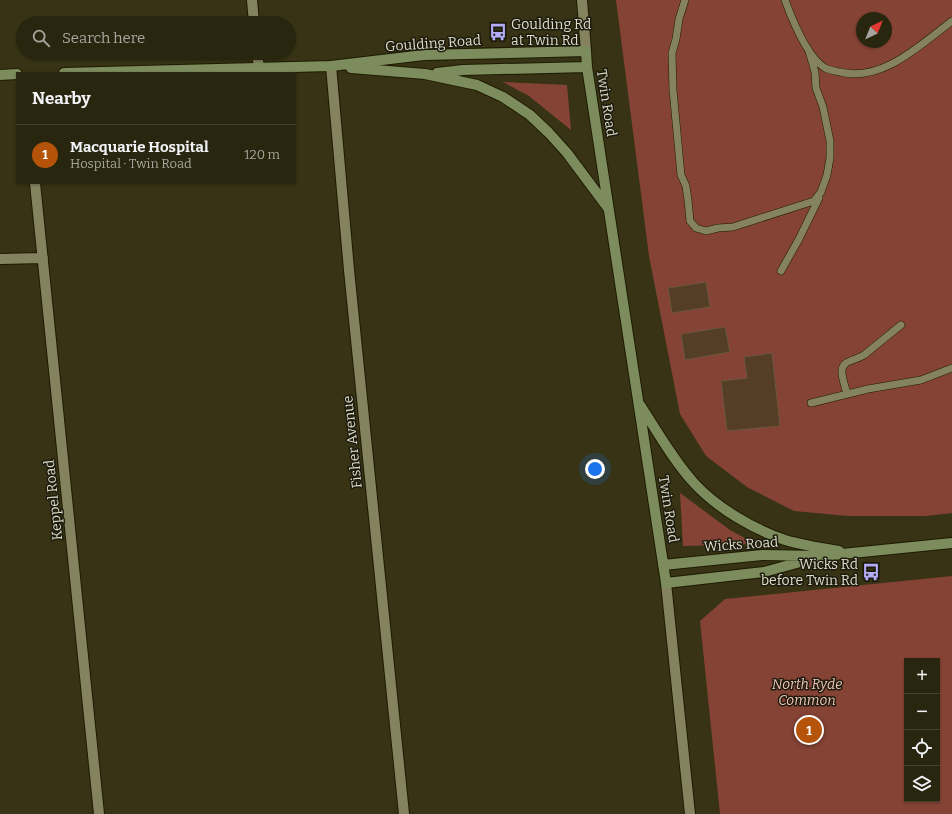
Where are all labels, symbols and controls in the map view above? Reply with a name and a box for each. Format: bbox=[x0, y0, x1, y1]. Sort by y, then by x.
north arrow bbox=[856, 12, 892, 48]
search box bbox=[16, 16, 296, 60]
place label: Goulding Rd at Twin Rd bbox=[511, 16, 591, 49]
bus stop icon: Goulding Rd at Twin Rd bbox=[488, 22, 508, 42]
icon: search bbox=[30, 27, 52, 49]
text: Search here bbox=[62, 29, 145, 47]
street label: Goulding Road bbox=[385, 32, 481, 55]
street label: Twin Road bbox=[593, 68, 620, 138]
text: Nearby bbox=[32, 88, 91, 109]
text: Macquarie Hospital bbox=[70, 138, 209, 156]
text: 1 bbox=[42, 147, 48, 162]
text: 120 m bbox=[244, 147, 280, 162]
text: Hospital · Twin Road bbox=[70, 156, 192, 171]
street label: Fisher Avenue bbox=[339, 395, 366, 489]
street label: Keppel Road bbox=[41, 459, 66, 541]
your location bbox=[585, 459, 605, 479]
street label: Twin Road bbox=[655, 474, 682, 544]
street label: Wicks Road bbox=[703, 533, 779, 556]
place label: Wicks Rd before Twin Rd bbox=[761, 556, 858, 589]
bus stop icon: Wicks Rd before Twin Rd bbox=[861, 562, 881, 582]
map controls bbox=[904, 658, 940, 802]
button: + bbox=[904, 658, 940, 694]
park label: North Ryde Common bbox=[772, 676, 842, 709]
button: − bbox=[904, 694, 940, 730]
pin: 1 bbox=[796, 715, 822, 745]
button: locate bbox=[904, 730, 940, 766]
button: layers bbox=[904, 766, 940, 802]

